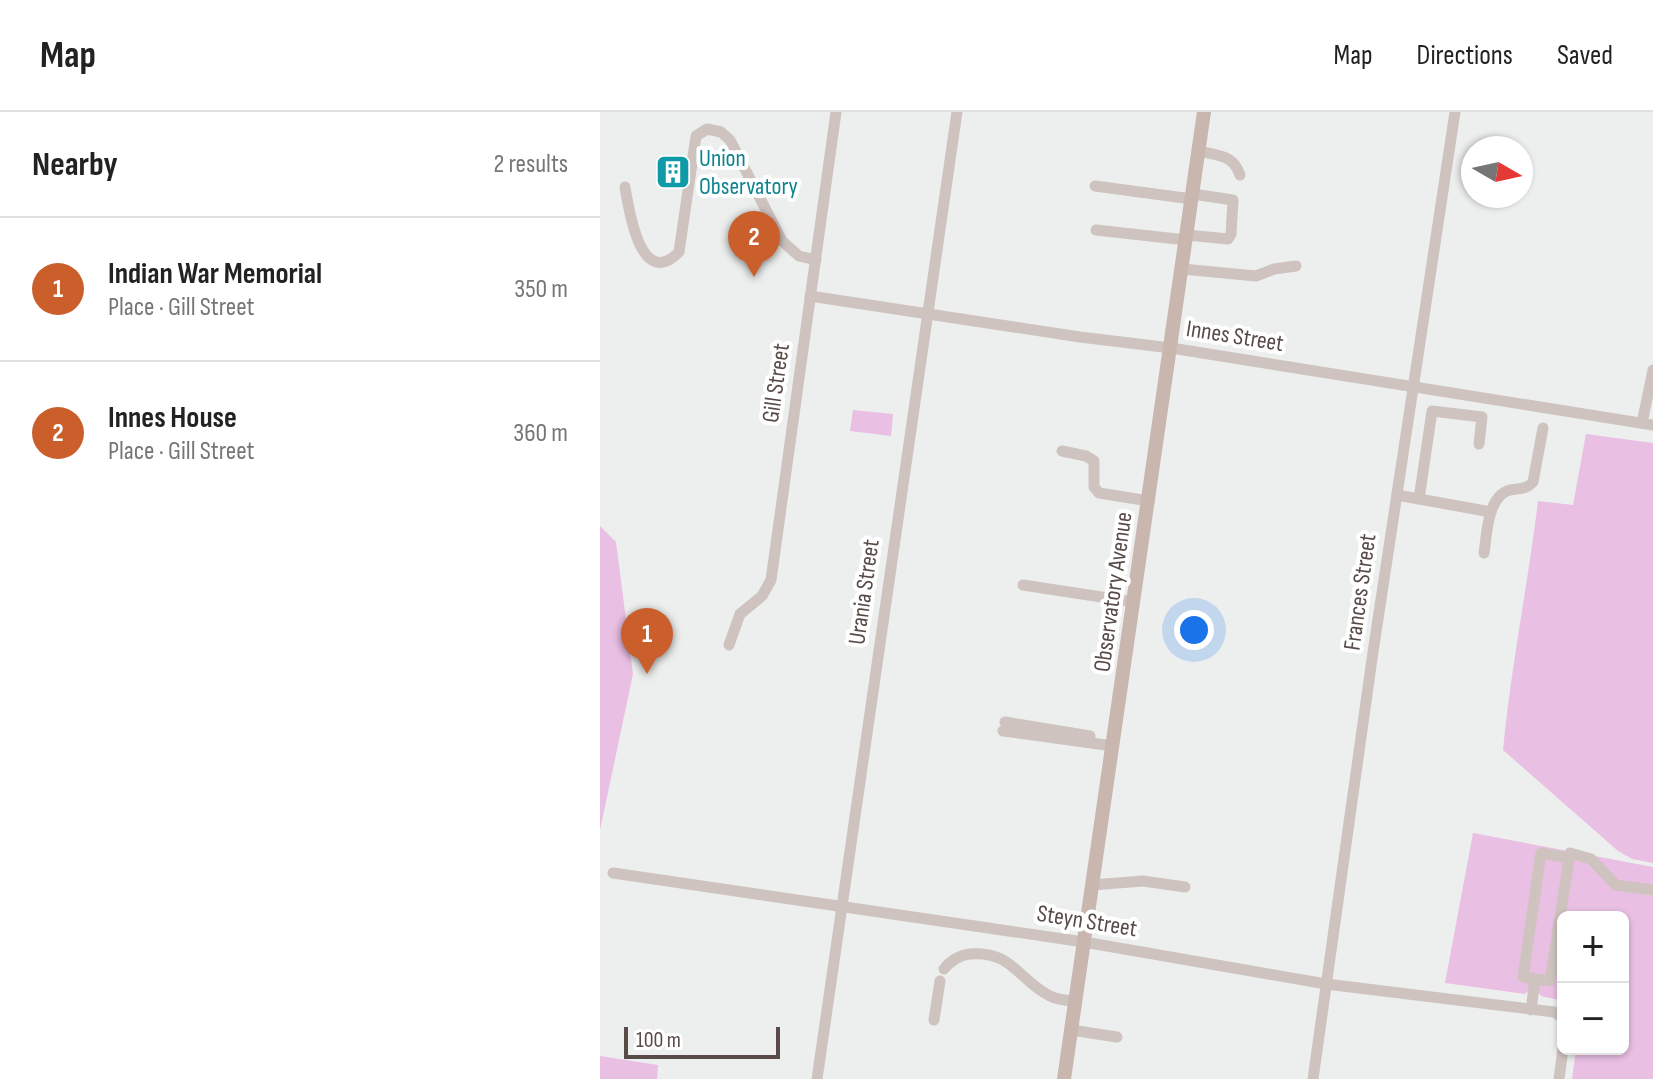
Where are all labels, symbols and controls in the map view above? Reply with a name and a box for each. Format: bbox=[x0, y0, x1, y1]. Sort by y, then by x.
text: Map bbox=[40, 33, 96, 78]
text: Map bbox=[1334, 39, 1373, 72]
text: Directions bbox=[1417, 39, 1513, 72]
text: Saved bbox=[1557, 39, 1613, 72]
north arrow bbox=[1461, 136, 1533, 208]
text: Nearby bbox=[32, 144, 118, 185]
place label: Union Observatory bbox=[699, 144, 798, 201]
text: 2 results bbox=[494, 149, 568, 180]
building icon: Union Observatory bbox=[654, 153, 692, 191]
pin: 2 bbox=[728, 211, 780, 277]
text: Indian War Memorial bbox=[108, 256, 322, 292]
text: 1 bbox=[53, 274, 63, 305]
text: 350 m bbox=[514, 274, 568, 305]
text: Place · Gill Street bbox=[108, 292, 255, 323]
street label: Innes Street bbox=[1184, 314, 1286, 358]
street label: Gill Street bbox=[756, 341, 796, 425]
text: Innes House bbox=[108, 400, 237, 436]
text: 2 bbox=[52, 418, 64, 449]
text: 360 m bbox=[513, 418, 568, 449]
text: Place · Gill Street bbox=[108, 436, 255, 467]
street label: Observatory Avenue bbox=[1087, 510, 1139, 674]
street label: Frances Street bbox=[1337, 532, 1383, 652]
street label: Urania Street bbox=[842, 537, 886, 647]
pin: 1 bbox=[621, 608, 673, 674]
your location bbox=[1174, 610, 1214, 650]
street label: Steyn Street bbox=[1035, 899, 1139, 943]
map controls bbox=[1557, 911, 1629, 1055]
button: + bbox=[1557, 911, 1629, 983]
button: − bbox=[1557, 983, 1629, 1055]
scale bar bbox=[624, 1023, 780, 1059]
text: 100 m bbox=[636, 1027, 681, 1054]

